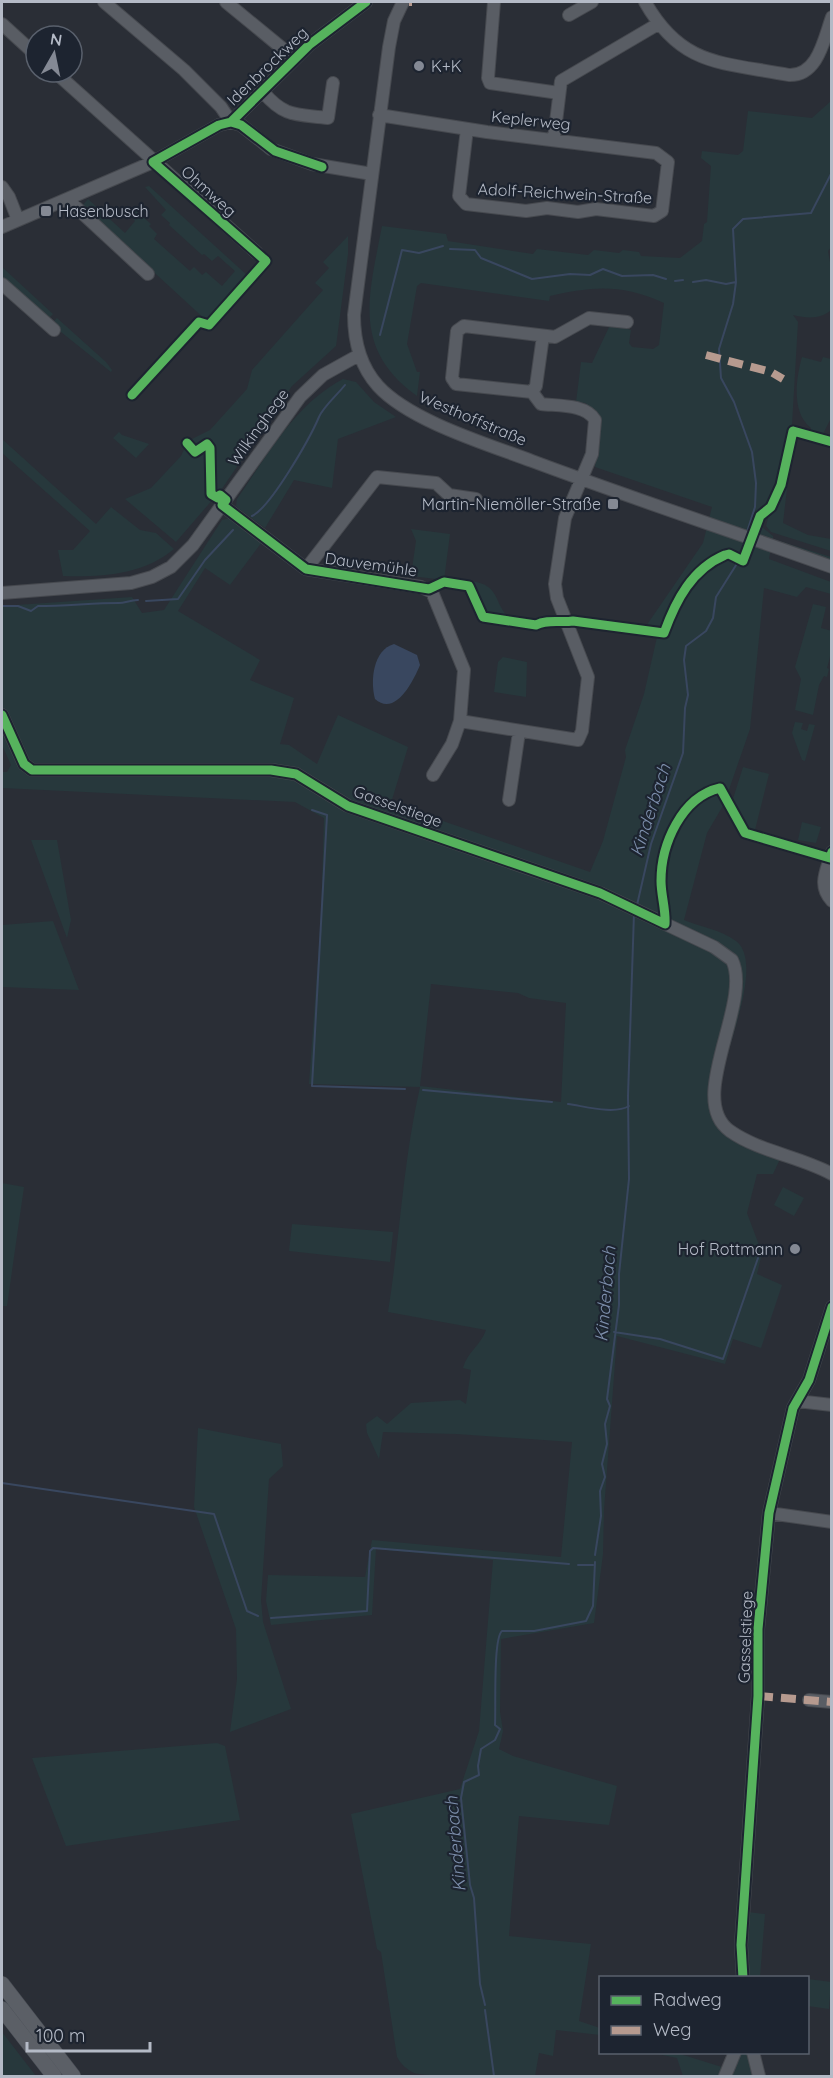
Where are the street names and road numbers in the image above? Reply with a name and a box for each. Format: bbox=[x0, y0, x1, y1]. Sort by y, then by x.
street label: Idenbrockweg bbox=[222, 22, 312, 110]
street label: Keplerweg bbox=[490, 106, 572, 134]
street label: Ohmweg bbox=[177, 161, 241, 221]
street label: Adolf-Reichwein-Straße bbox=[477, 178, 653, 208]
street label: Wilkinghege bbox=[223, 385, 293, 469]
street label: Westhoffstraße bbox=[416, 386, 530, 450]
street label: Dauvemühle bbox=[324, 548, 418, 580]
street label: Gasselstiege bbox=[351, 781, 445, 831]
street label: Gasselstiege bbox=[733, 1590, 757, 1684]

